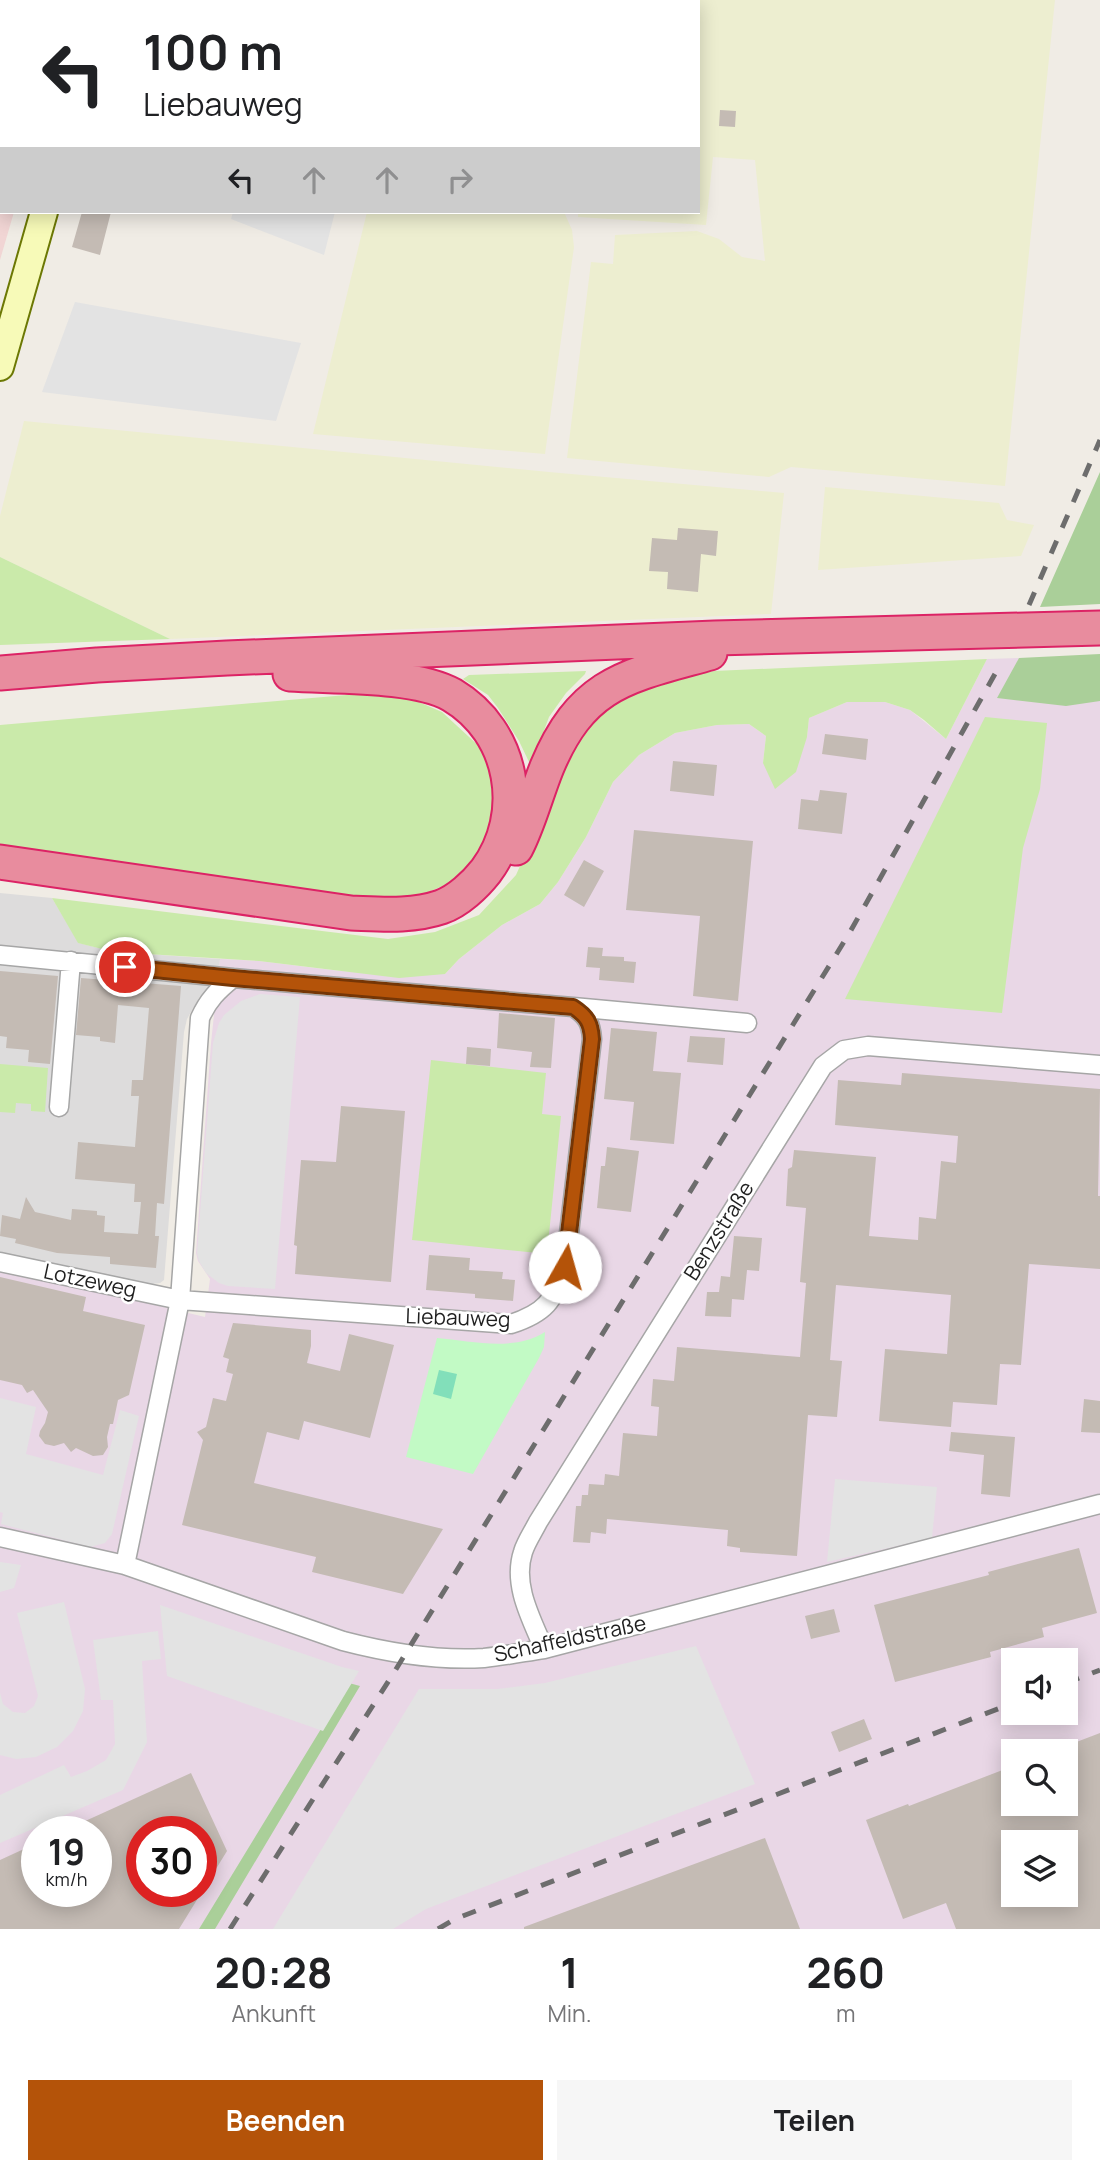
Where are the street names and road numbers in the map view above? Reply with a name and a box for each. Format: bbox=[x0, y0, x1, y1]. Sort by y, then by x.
street label: Benzstraße bbox=[677, 1176, 760, 1285]
street label: Lotzeweg bbox=[41, 1257, 139, 1303]
street label: Liebauweg bbox=[405, 1301, 511, 1333]
street label: Schaffeldstraße bbox=[491, 1608, 648, 1668]

